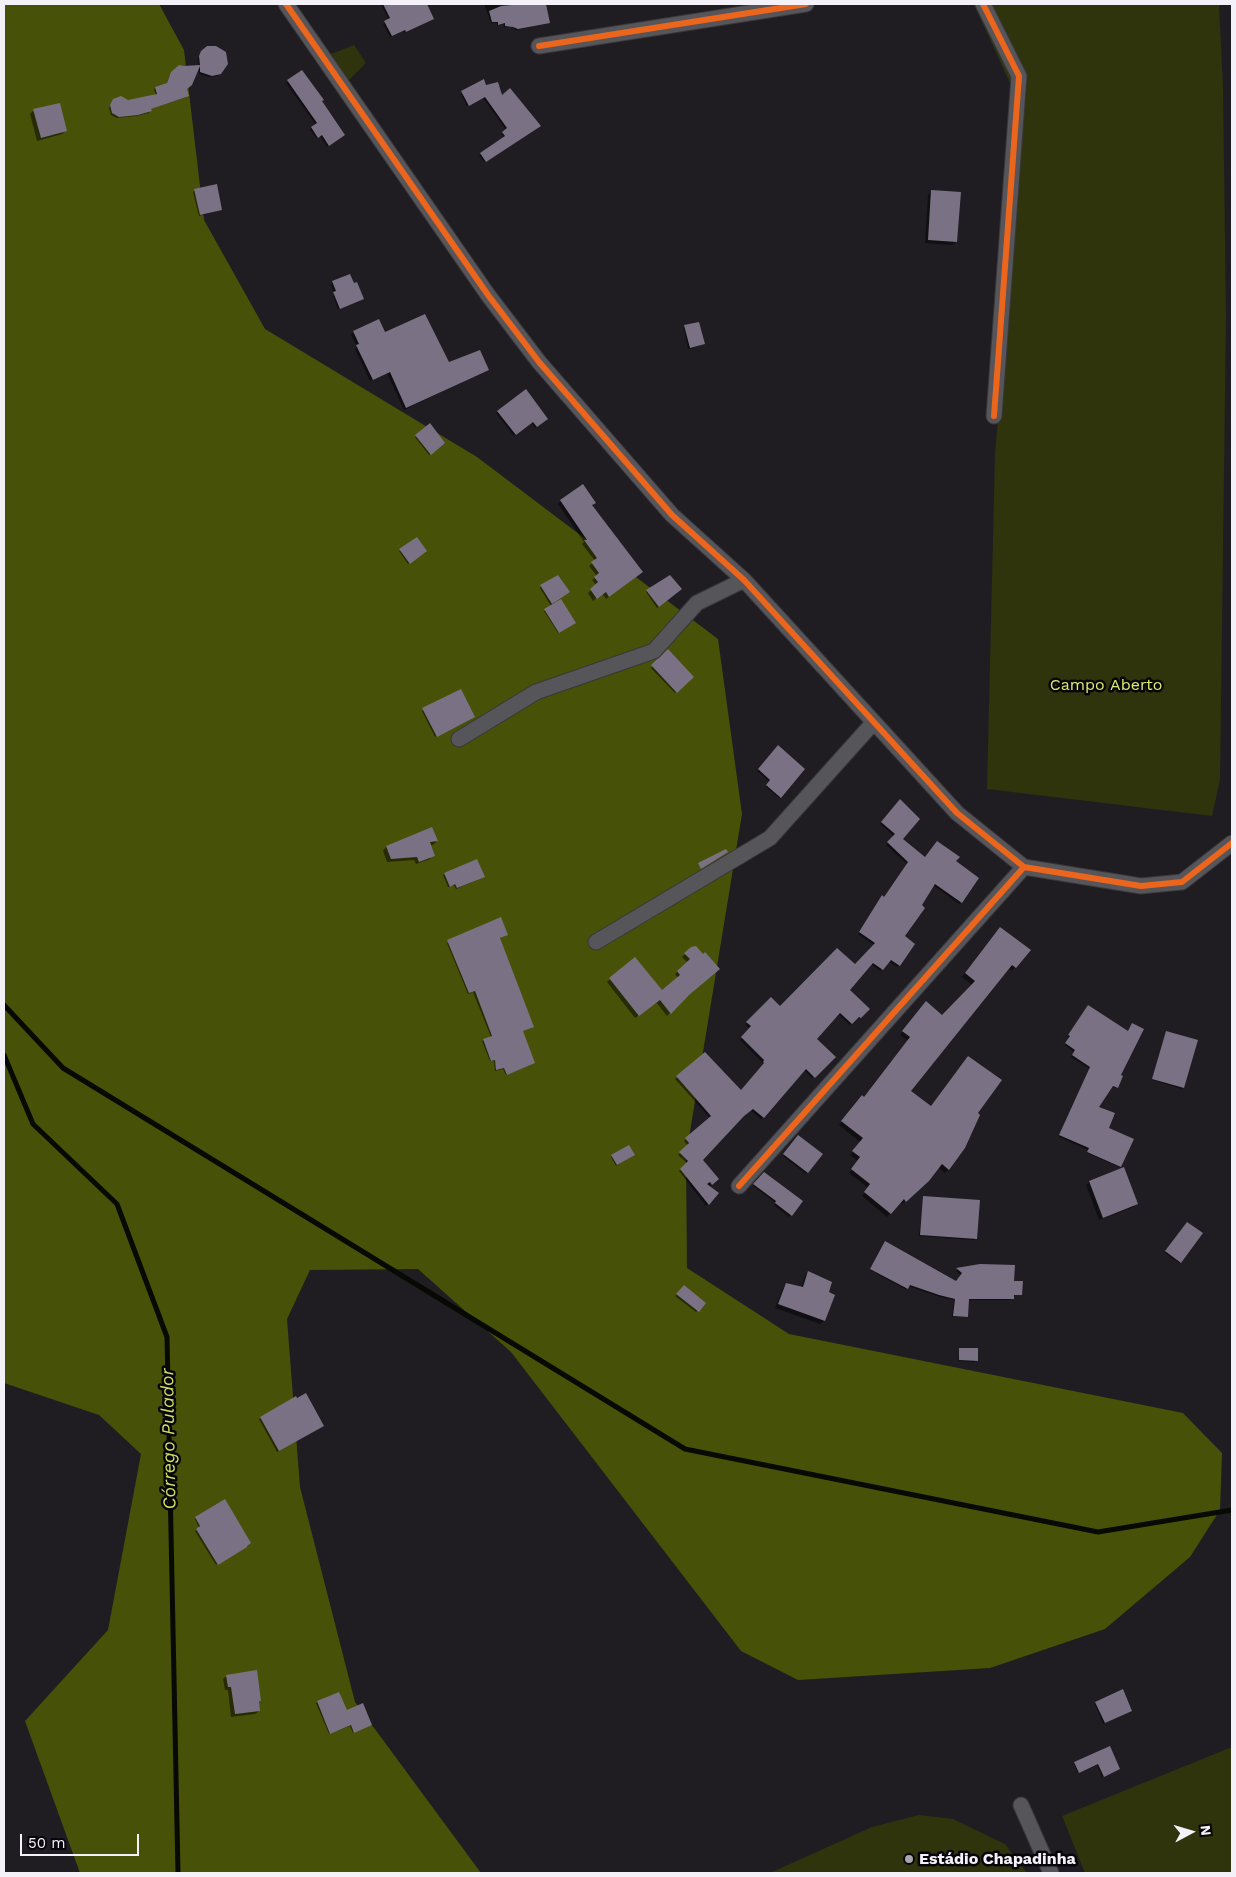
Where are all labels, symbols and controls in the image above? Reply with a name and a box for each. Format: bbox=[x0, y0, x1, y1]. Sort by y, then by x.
park label: Campo Aberto bbox=[1050, 675, 1162, 695]
water label: Córrego Pulador bbox=[157, 1368, 181, 1510]
north arrow bbox=[1166, 1807, 1216, 1857]
scale bar bbox=[22, 1824, 141, 1856]
text: N bbox=[1197, 1824, 1214, 1836]
text: 50 m bbox=[28, 1834, 65, 1852]
place label: Estádio Chapadinha bbox=[919, 1849, 1076, 1869]
marker: Estádio Chapadinha bbox=[903, 1853, 915, 1865]

